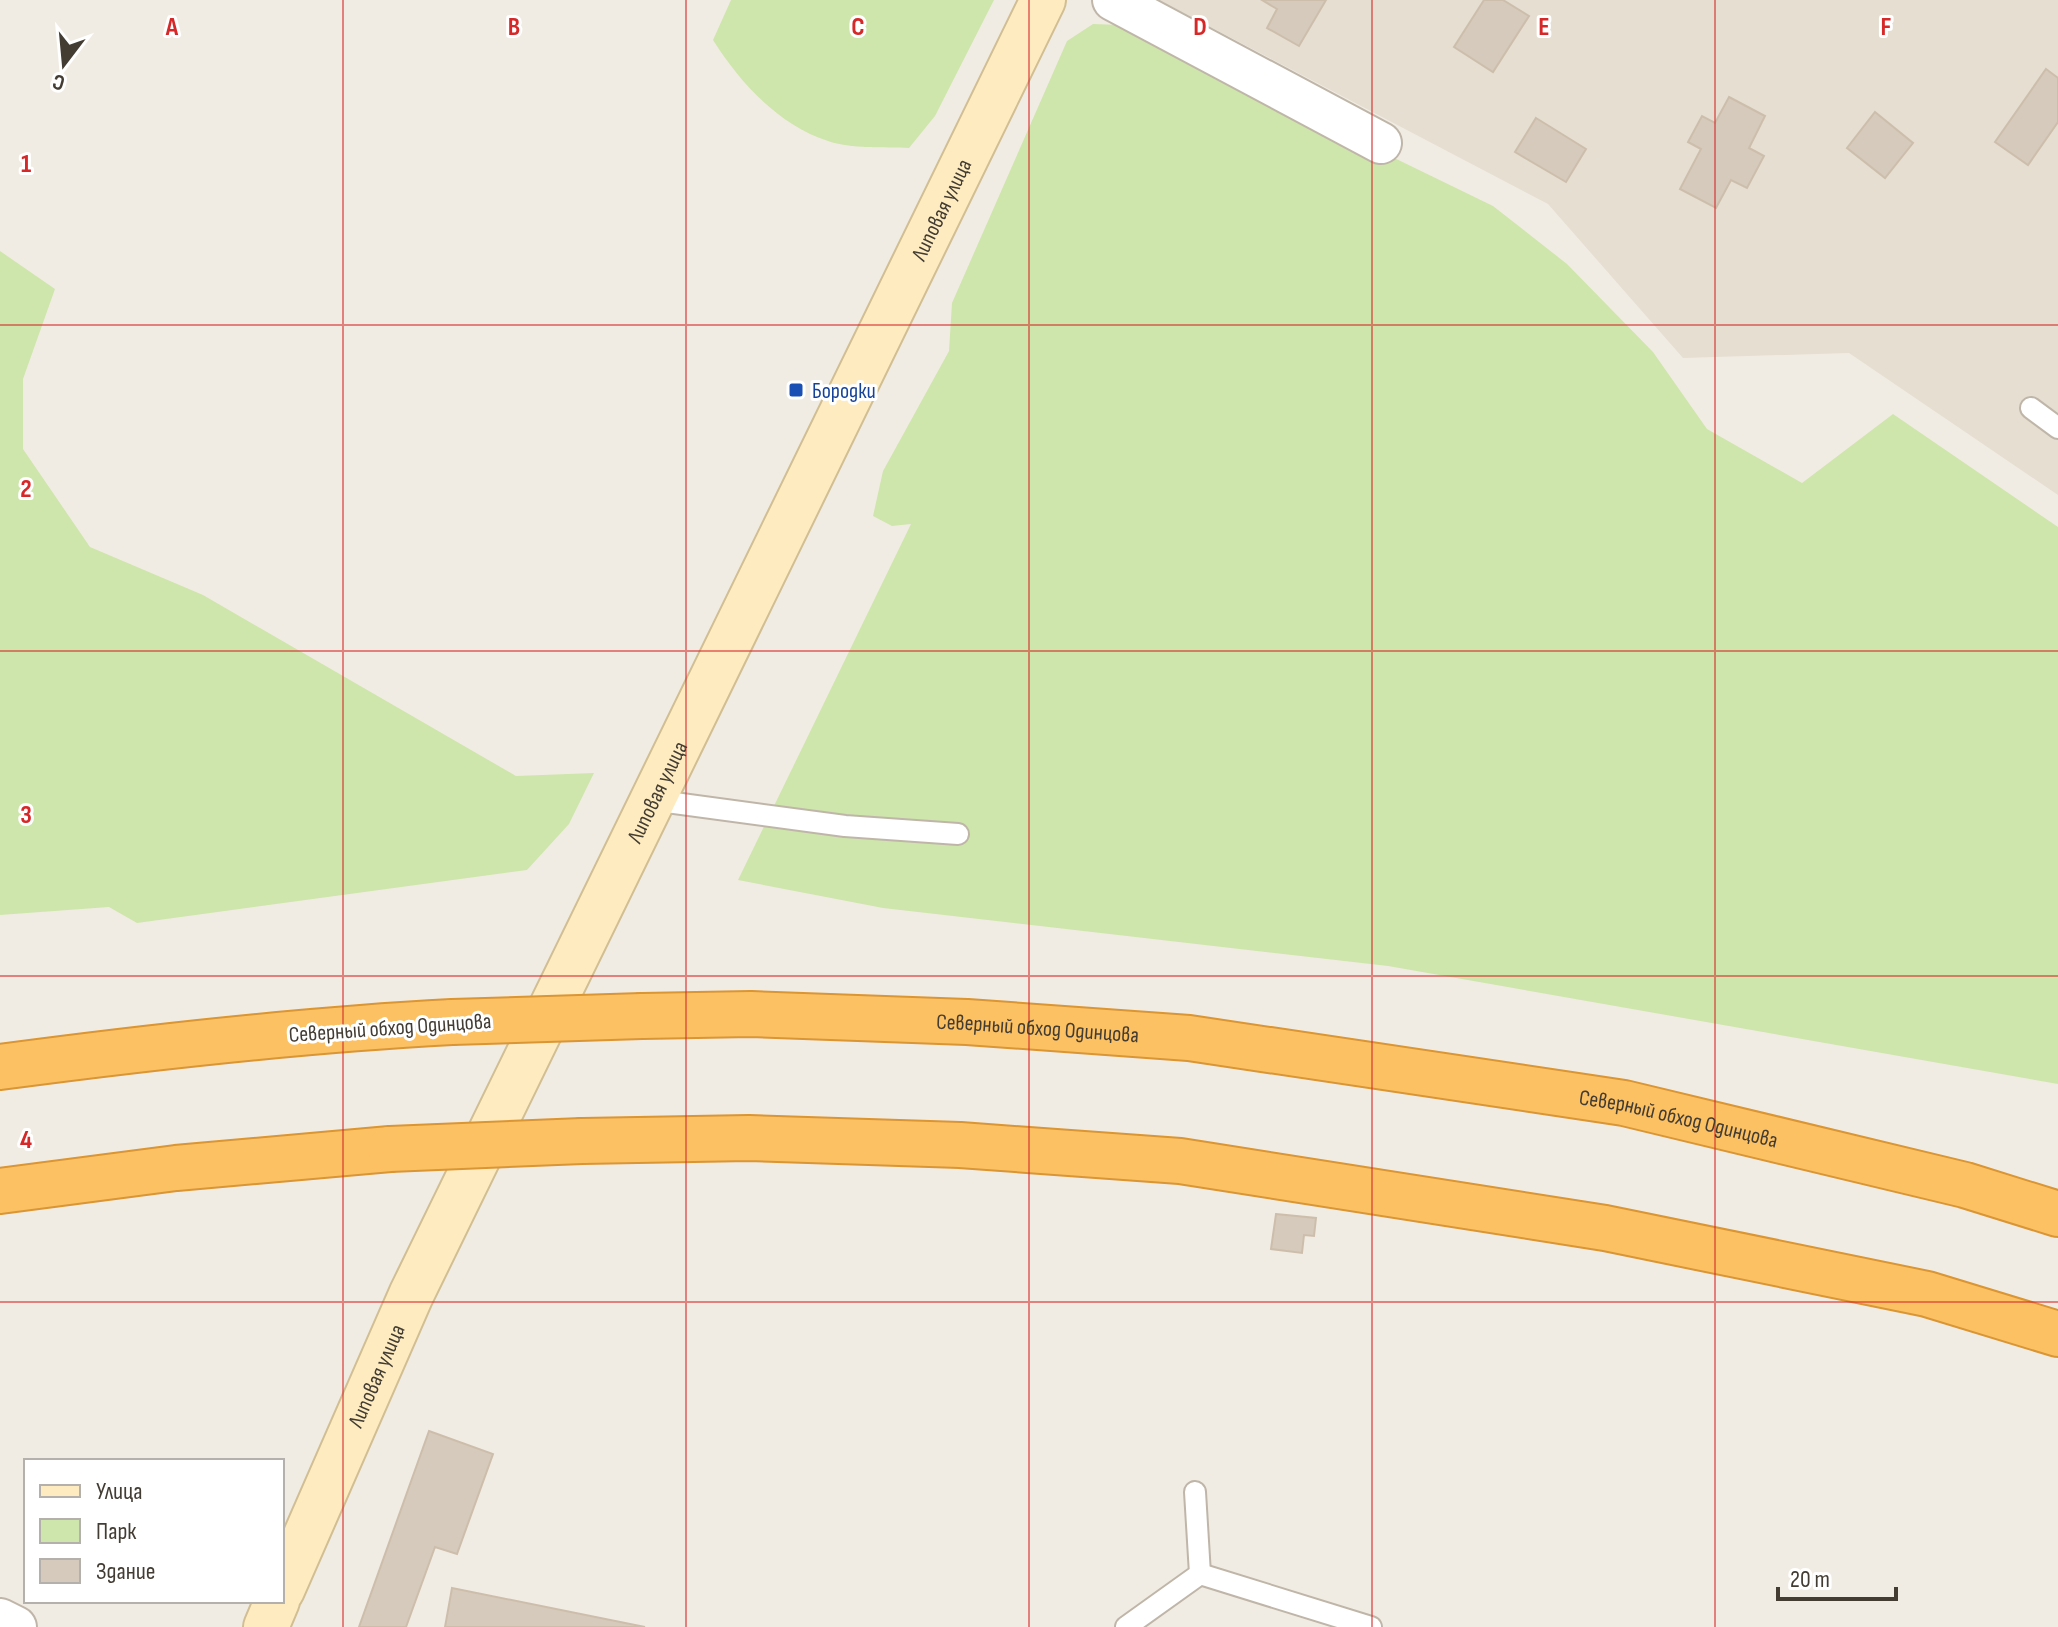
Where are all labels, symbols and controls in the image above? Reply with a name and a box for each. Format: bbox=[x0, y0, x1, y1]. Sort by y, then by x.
text: A bbox=[165, 12, 179, 43]
text: B bbox=[508, 12, 520, 43]
text: C bbox=[851, 12, 865, 43]
text: D bbox=[1193, 12, 1207, 43]
text: E bbox=[1538, 12, 1550, 43]
text: F bbox=[1881, 12, 1892, 43]
north arrow bbox=[24, 24, 104, 104]
text: С bbox=[50, 67, 68, 96]
text: 1 bbox=[21, 149, 31, 180]
street label: Липовая улица bbox=[906, 155, 978, 266]
place label: Бородки bbox=[812, 378, 876, 405]
marker: Бородки bbox=[787, 381, 805, 399]
text: 2 bbox=[20, 474, 32, 505]
street label: Липовая улица bbox=[621, 737, 694, 849]
text: 3 bbox=[20, 800, 32, 831]
street label: Северный обход Одинцова bbox=[288, 1008, 492, 1049]
street label: Северный обход Одинцова bbox=[936, 1009, 1140, 1049]
street label: Северный обход Одинцова bbox=[1577, 1084, 1780, 1155]
text: 4 bbox=[20, 1125, 32, 1156]
street label: Липовая улица bbox=[342, 1320, 411, 1433]
legend bbox=[24, 1459, 284, 1603]
text: Улица bbox=[96, 1477, 142, 1506]
text: Парк bbox=[96, 1517, 137, 1546]
scale bar bbox=[1778, 1551, 1896, 1601]
text: Здание bbox=[96, 1557, 155, 1586]
text: 20 m bbox=[1790, 1565, 1830, 1594]

